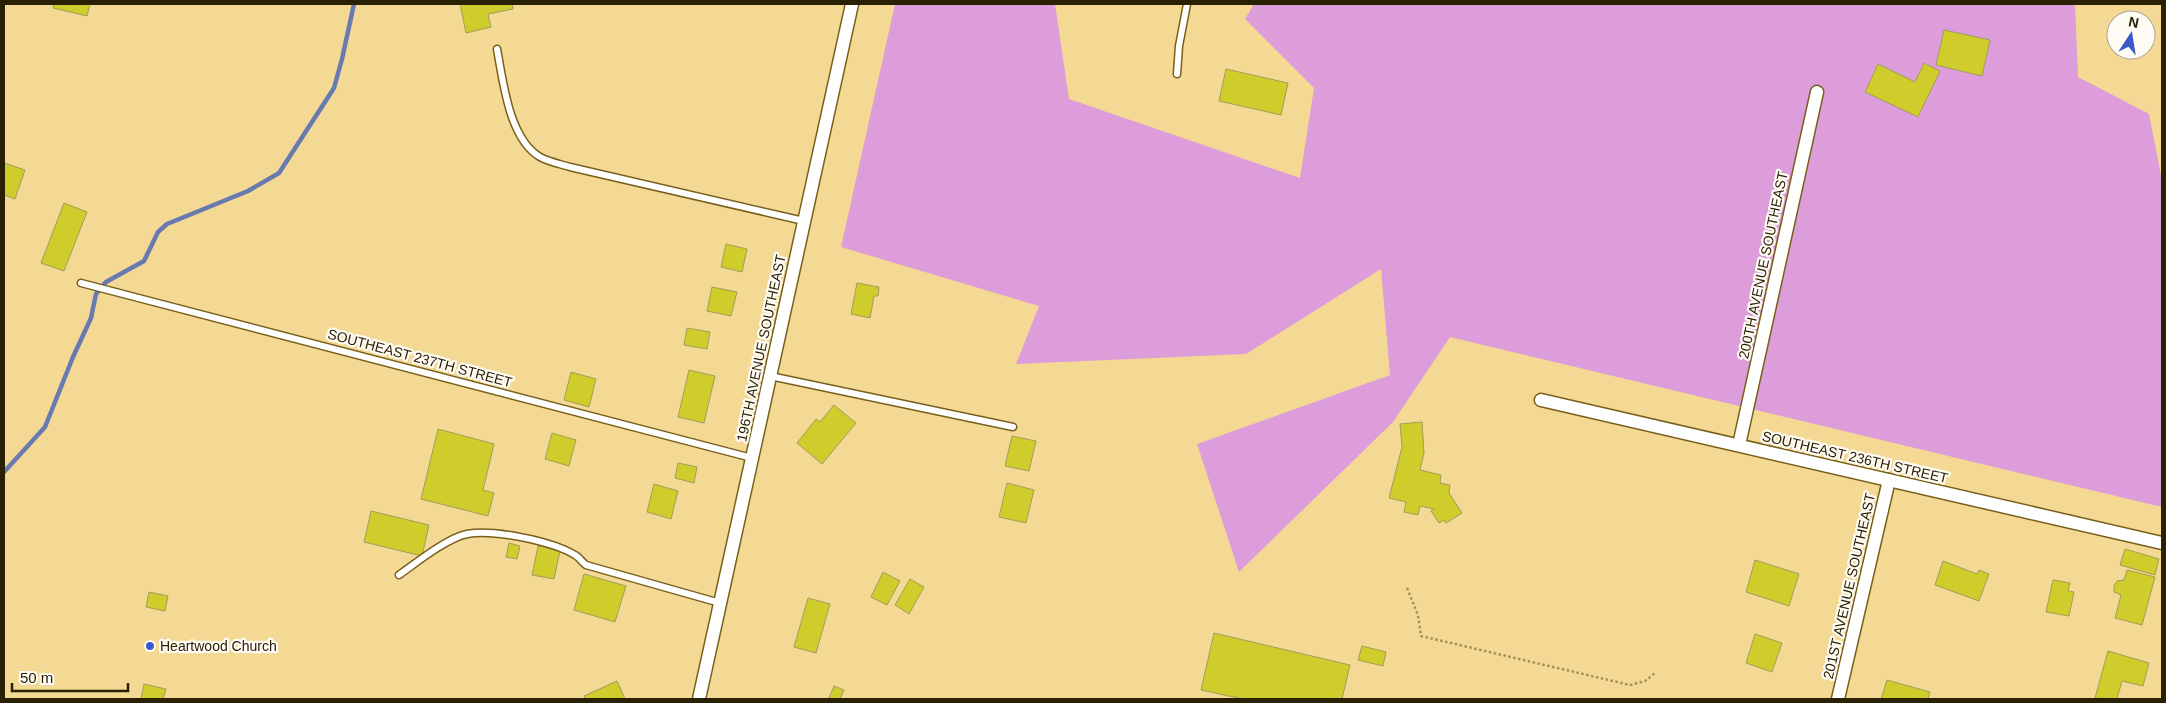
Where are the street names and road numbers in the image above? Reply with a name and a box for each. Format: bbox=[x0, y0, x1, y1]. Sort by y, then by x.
street label: 200TH AVENUE SOUTHEAST bbox=[1735, 169, 1791, 360]
street label: 196TH AVENUE SOUTHEAST bbox=[733, 252, 789, 443]
street label: SOUTHEAST 237TH STREET bbox=[326, 326, 514, 390]
street label: SOUTHEAST 236TH STREET bbox=[1760, 428, 1950, 486]
street label: 201ST AVENUE SOUTHEAST bbox=[1820, 491, 1878, 680]

